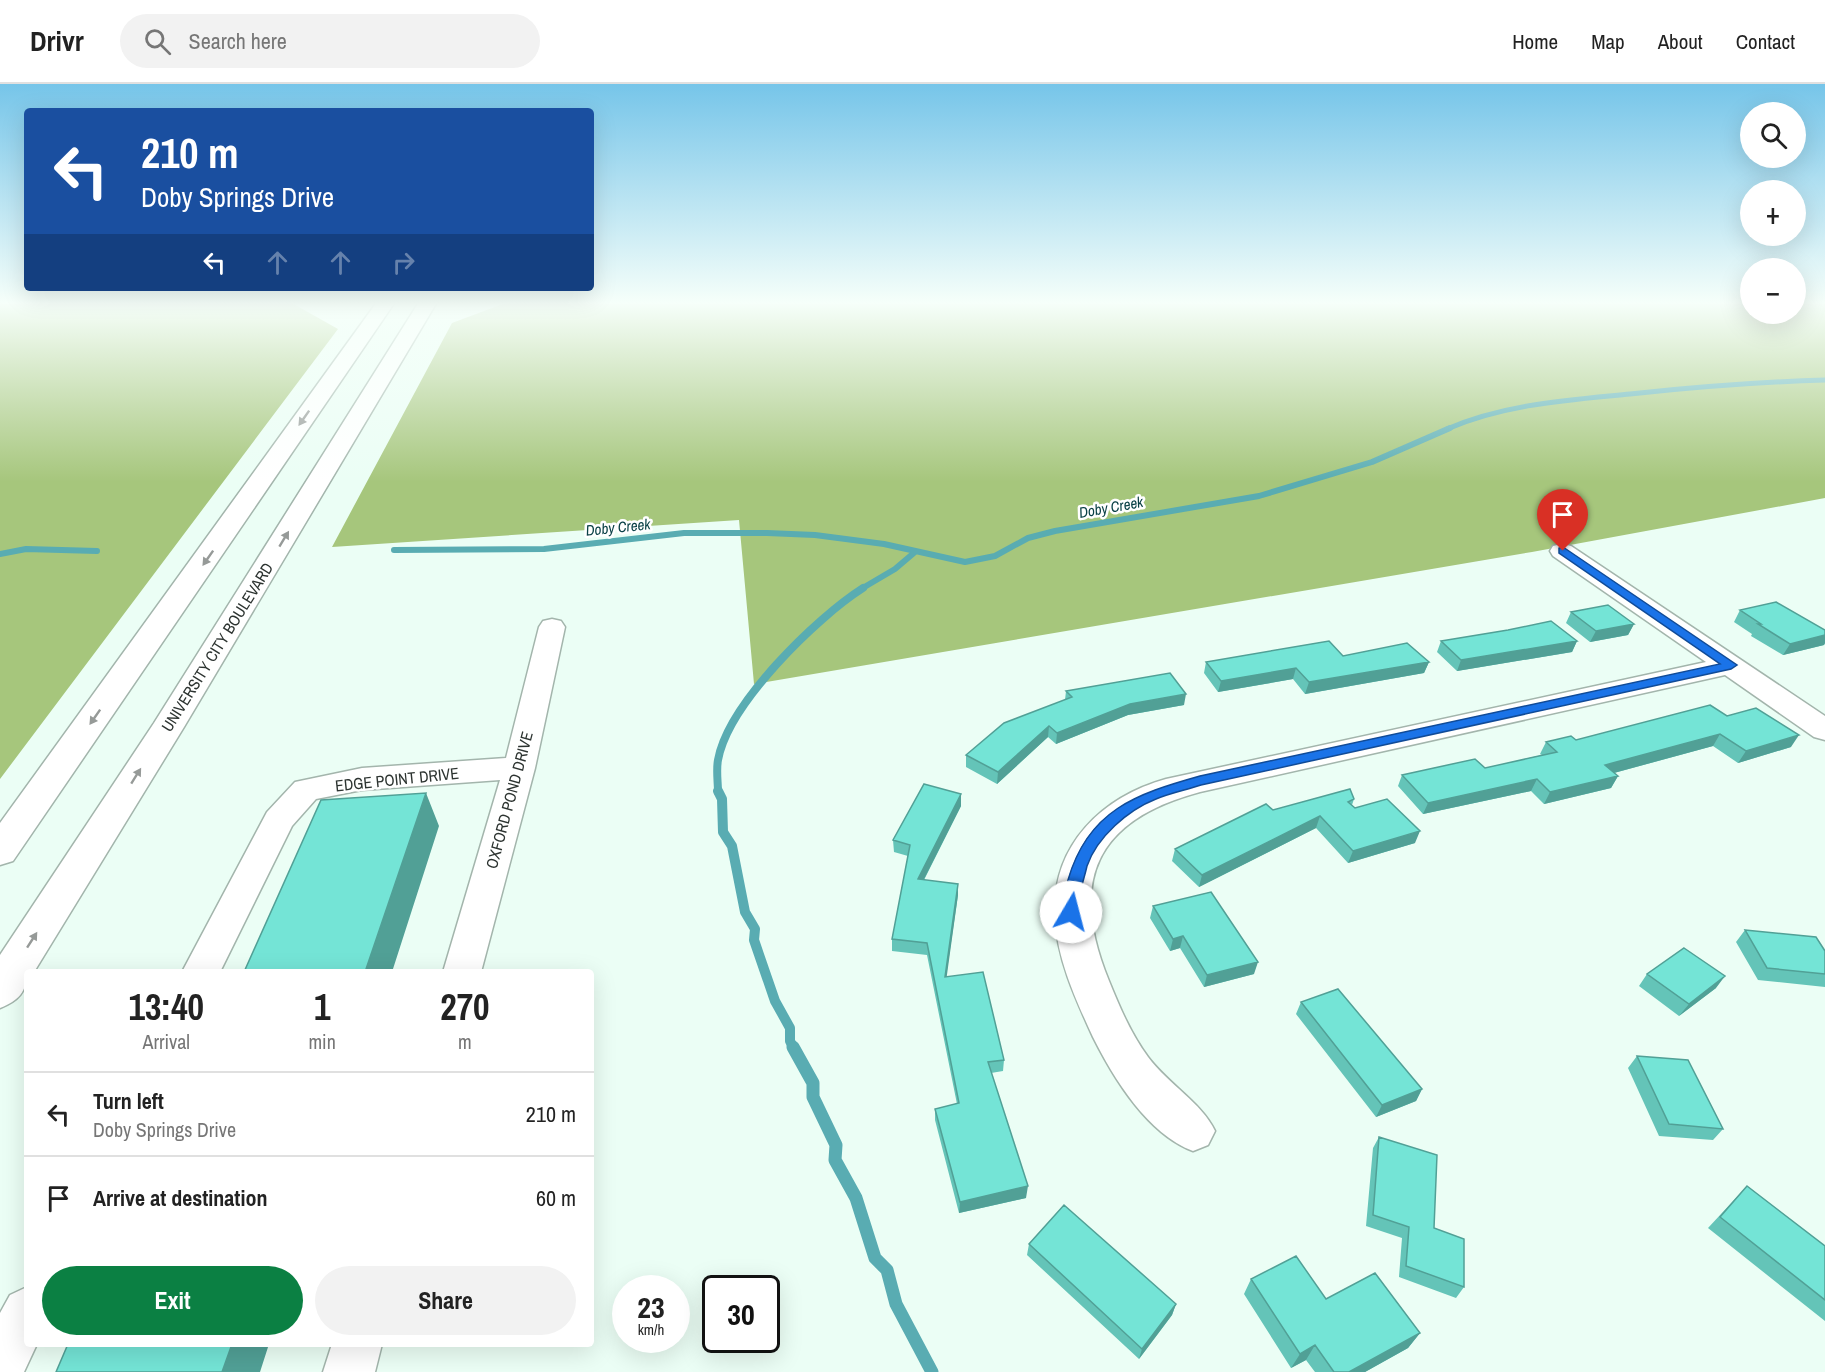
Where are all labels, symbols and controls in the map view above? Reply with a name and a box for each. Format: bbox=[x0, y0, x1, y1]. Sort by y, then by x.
search box bbox=[120, 14, 540, 68]
text: Drivr bbox=[30, 22, 84, 60]
icon: search bbox=[141, 25, 174, 58]
text: Search here bbox=[189, 26, 287, 56]
text: Home bbox=[1512, 27, 1558, 56]
text: Map bbox=[1591, 27, 1625, 56]
text: About bbox=[1658, 27, 1703, 56]
text: Contact bbox=[1736, 27, 1795, 56]
map controls bbox=[1740, 102, 1806, 324]
button: search bbox=[1740, 102, 1806, 168]
text: 210 m bbox=[141, 125, 239, 181]
icon: left bbox=[42, 132, 120, 210]
text: Doby Springs Drive bbox=[141, 179, 334, 215]
button: + bbox=[1740, 180, 1806, 246]
icon: left bbox=[198, 246, 231, 279]
icon: ahead bbox=[261, 246, 294, 279]
icon: ahead bbox=[324, 246, 357, 279]
icon: right bbox=[387, 246, 420, 279]
button: − bbox=[1740, 258, 1806, 324]
one-way arrow bbox=[298, 410, 310, 426]
pin bbox=[1537, 489, 1588, 551]
water label: Doby Creek bbox=[1077, 491, 1146, 523]
icon: arrive bbox=[1546, 498, 1579, 531]
water label: Doby Creek bbox=[585, 513, 652, 541]
one-way arrow bbox=[278, 531, 289, 547]
one-way arrow bbox=[202, 549, 214, 565]
street label: UNIVERSITY CITY BOULEVARD bbox=[156, 558, 278, 736]
one-way arrow bbox=[89, 708, 101, 724]
street label: OXFORD POND DRIVE bbox=[480, 729, 538, 871]
street label: EDGE POINT DRIVE bbox=[334, 762, 460, 796]
one-way arrow bbox=[131, 768, 142, 784]
position arrow bbox=[1039, 880, 1103, 944]
one-way arrow bbox=[26, 933, 38, 949]
text: 13:40 bbox=[128, 983, 204, 1031]
text: 1 bbox=[314, 983, 330, 1031]
text: 270 bbox=[440, 983, 490, 1031]
text: Arrival bbox=[143, 1028, 190, 1055]
text: min bbox=[308, 1028, 336, 1055]
text: m bbox=[458, 1028, 472, 1055]
text: Turn left bbox=[93, 1086, 164, 1116]
icon: left bbox=[42, 1098, 75, 1131]
text: 210 m bbox=[526, 1099, 576, 1129]
text: Doby Springs Drive bbox=[93, 1116, 236, 1143]
icon: arrive bbox=[42, 1182, 75, 1215]
text: Arrive at destination bbox=[93, 1183, 267, 1213]
text: 60 m bbox=[536, 1183, 576, 1213]
button: Exit bbox=[42, 1266, 303, 1335]
button: Share bbox=[315, 1266, 576, 1335]
speed limit sign: 30 bbox=[702, 1275, 780, 1353]
text: 23 bbox=[637, 1287, 665, 1327]
text: km/h bbox=[638, 1319, 664, 1340]

